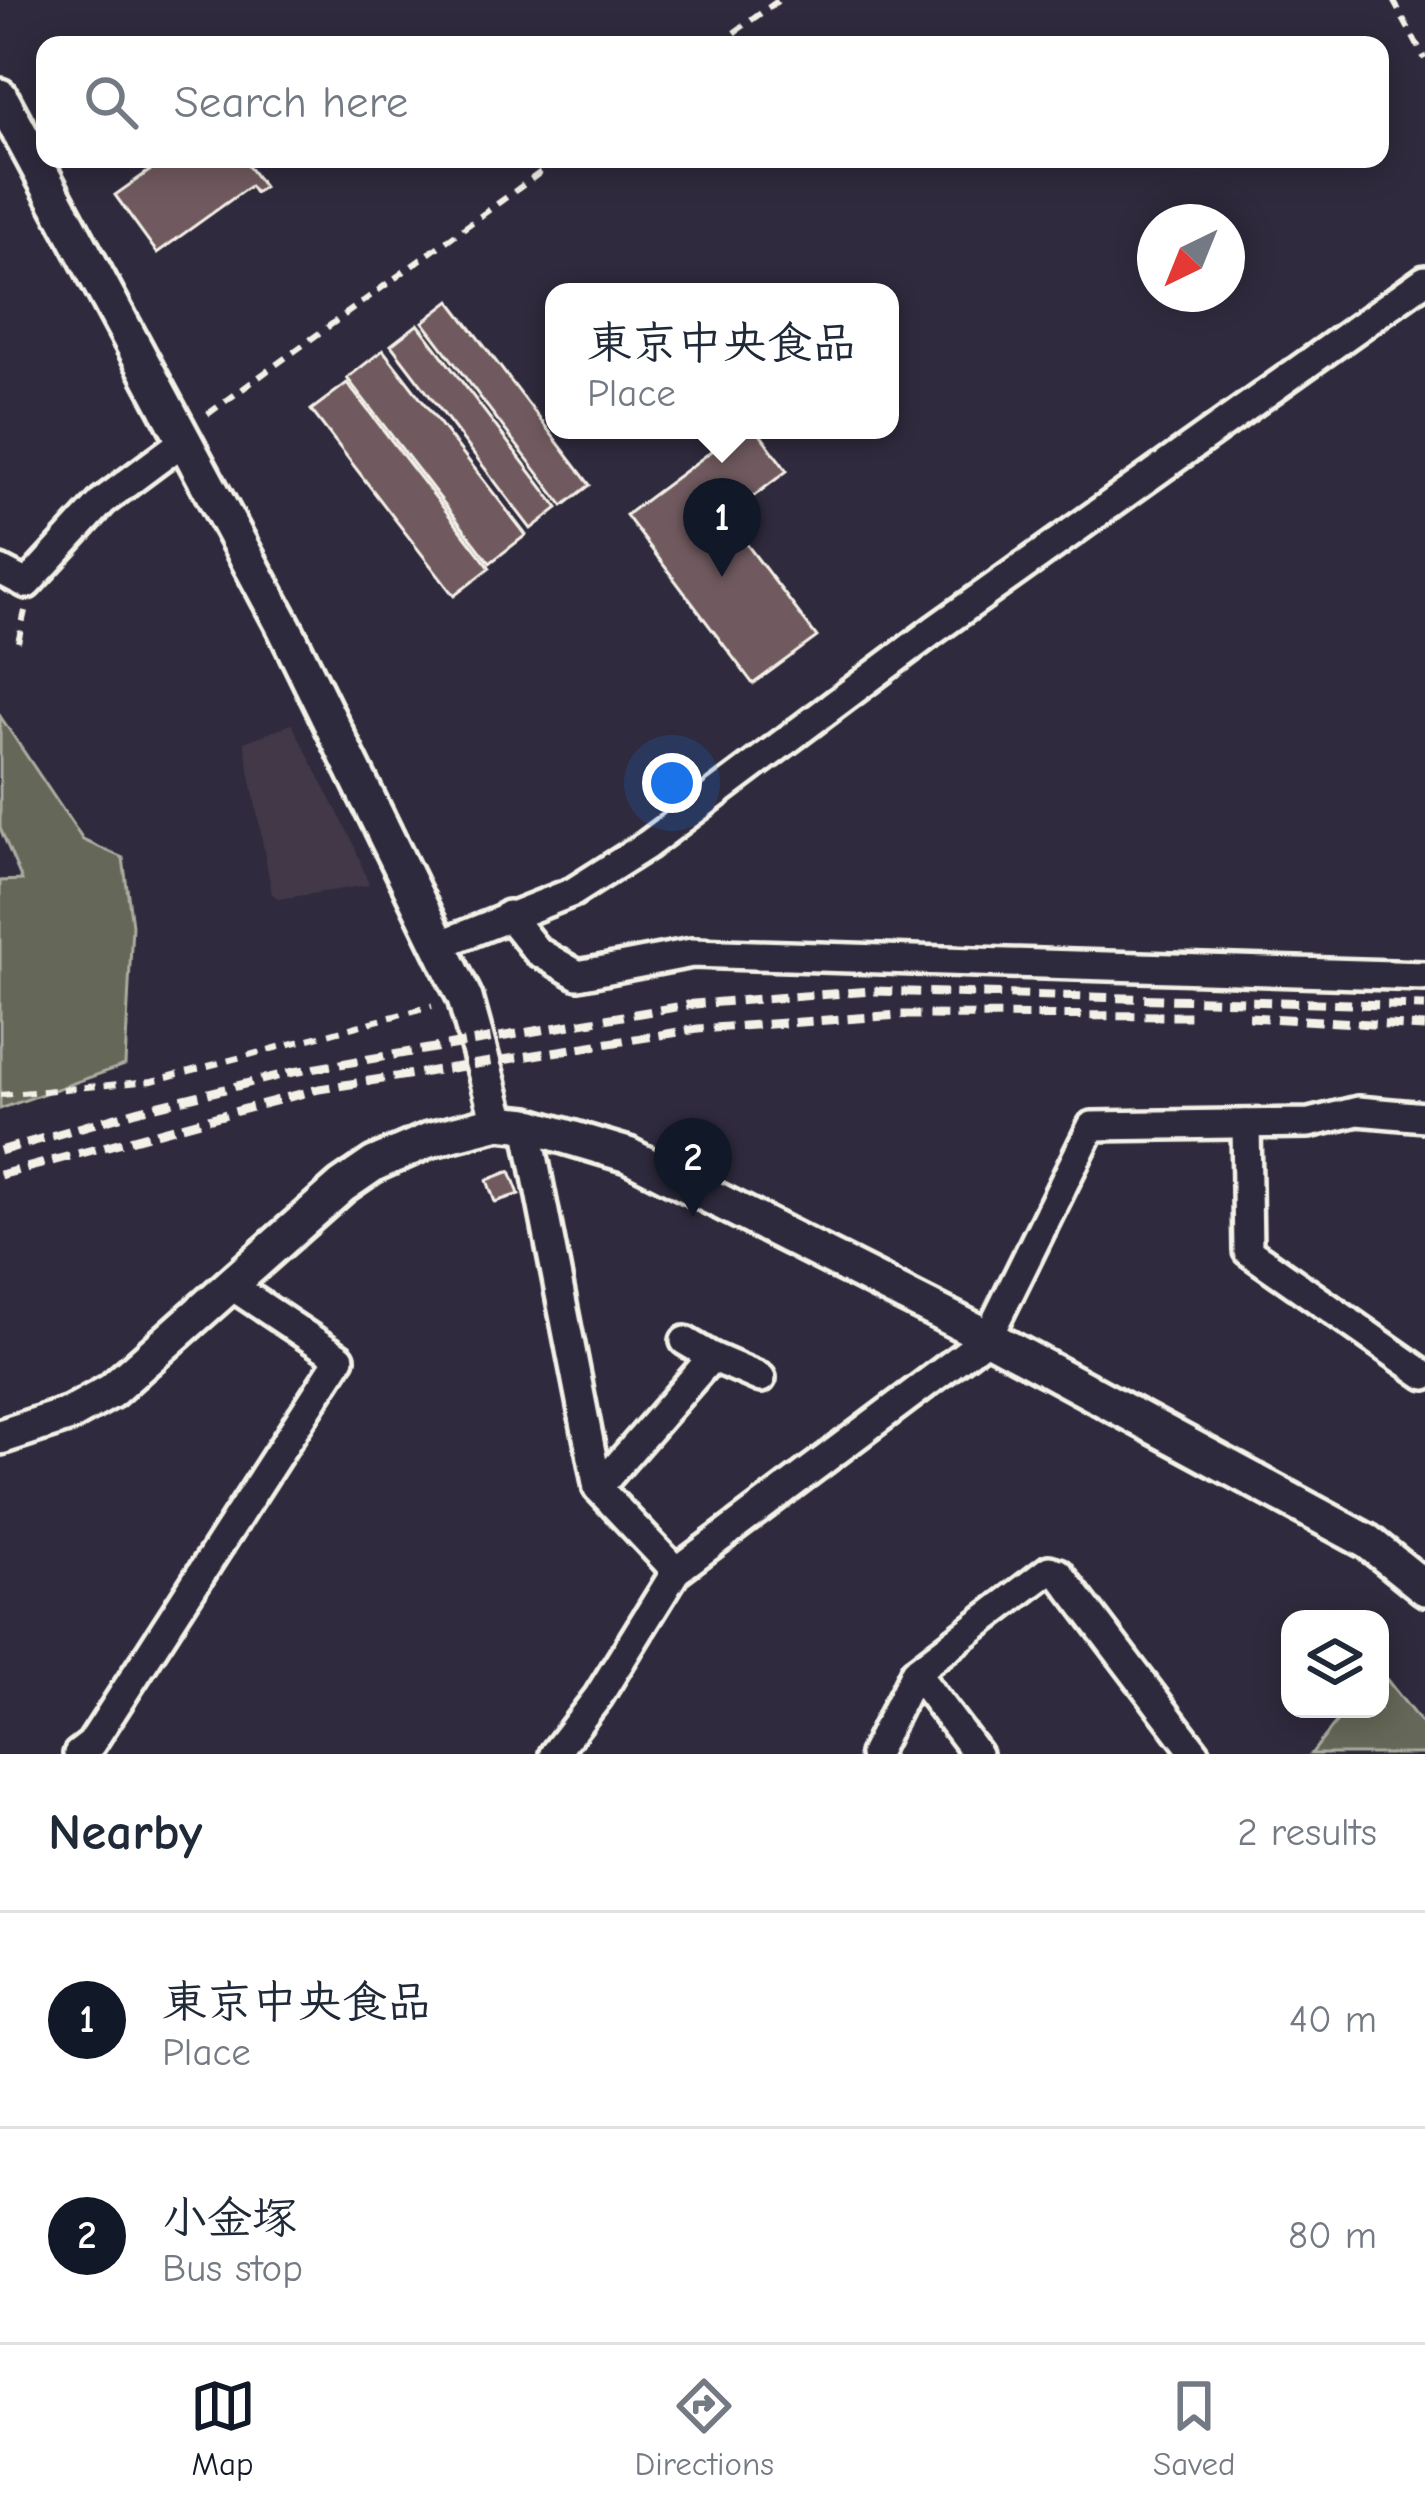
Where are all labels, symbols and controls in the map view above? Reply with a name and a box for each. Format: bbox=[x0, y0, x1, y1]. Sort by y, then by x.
search box bbox=[36, 36, 1389, 168]
icon: search bbox=[78, 69, 144, 135]
text: Search here bbox=[174, 76, 408, 128]
north arrow bbox=[1137, 204, 1245, 312]
popup bbox=[545, 283, 899, 439]
text: 東京中央食品 bbox=[587, 317, 857, 369]
text: Place bbox=[587, 371, 676, 416]
pin: 1 bbox=[683, 478, 761, 577]
your location bbox=[642, 753, 702, 813]
pin: 2 bbox=[654, 1118, 732, 1217]
map controls bbox=[1281, 1610, 1389, 1718]
button: layers bbox=[1281, 1610, 1389, 1718]
text: Nearby bbox=[48, 1803, 202, 1862]
text: 2 results bbox=[1237, 1810, 1377, 1855]
text: 東京中央食品 bbox=[162, 1976, 432, 2028]
text: 1 bbox=[79, 1997, 95, 2042]
text: 40 m bbox=[1289, 1997, 1377, 2042]
text: Place bbox=[162, 2030, 251, 2075]
text: 小金塚 bbox=[162, 2192, 297, 2244]
text: 2 bbox=[77, 2213, 97, 2258]
text: 80 m bbox=[1288, 2213, 1377, 2258]
text: Bus stop bbox=[162, 2246, 303, 2291]
tab: Map bbox=[190, 2373, 256, 2483]
tab: Directions bbox=[635, 2373, 774, 2483]
tab: Saved bbox=[1153, 2373, 1235, 2483]

